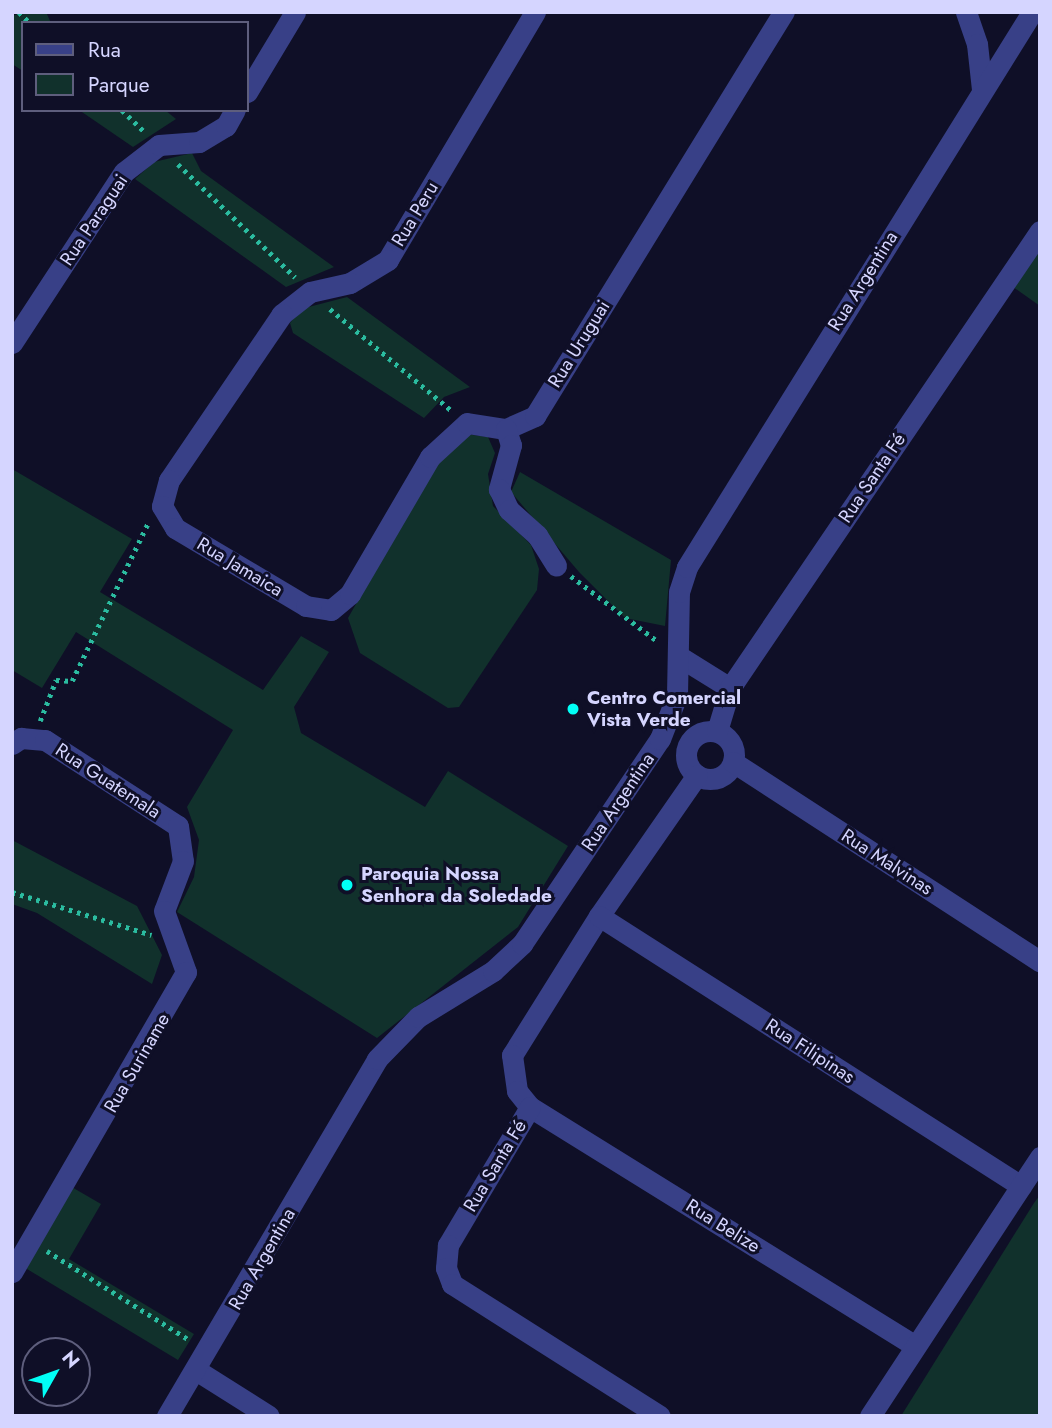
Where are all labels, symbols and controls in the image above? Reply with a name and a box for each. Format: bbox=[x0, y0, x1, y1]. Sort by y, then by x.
legend bbox=[21, 21, 248, 112]
text: Rua bbox=[88, 35, 121, 65]
text: Parque bbox=[88, 70, 150, 100]
street label: Rua Paraguai bbox=[55, 170, 133, 270]
street label: Rua Peru bbox=[387, 177, 443, 251]
street label: Rua Argentina bbox=[823, 227, 903, 335]
street label: Rua Uruguai bbox=[543, 296, 615, 392]
street label: Rua Santa Fé bbox=[834, 429, 910, 527]
street label: Rua Jamaica bbox=[193, 532, 287, 602]
place label: Centro Comercial Vista Verde bbox=[587, 687, 741, 731]
marker: Centro Comercial Vista Verde bbox=[565, 701, 581, 717]
street label: Rua Guatemala bbox=[51, 738, 165, 824]
street label: Rua Argentina bbox=[577, 749, 659, 855]
street label: Rua Malvinas bbox=[837, 824, 937, 900]
place label: Paroquia Nossa Senhora da Soledade bbox=[361, 863, 552, 907]
marker: Paroquia Nossa Senhora da Soledade bbox=[339, 877, 355, 893]
street label: Rua Suriname bbox=[99, 1009, 175, 1117]
street label: Rua Filipinas bbox=[761, 1014, 859, 1088]
street label: Rua Santa Fé bbox=[459, 1116, 531, 1216]
street label: Rua Belize bbox=[682, 1194, 764, 1258]
street label: Rua Argentina bbox=[224, 1204, 300, 1314]
north arrow bbox=[21, 1337, 91, 1407]
text: N bbox=[56, 1345, 86, 1374]

